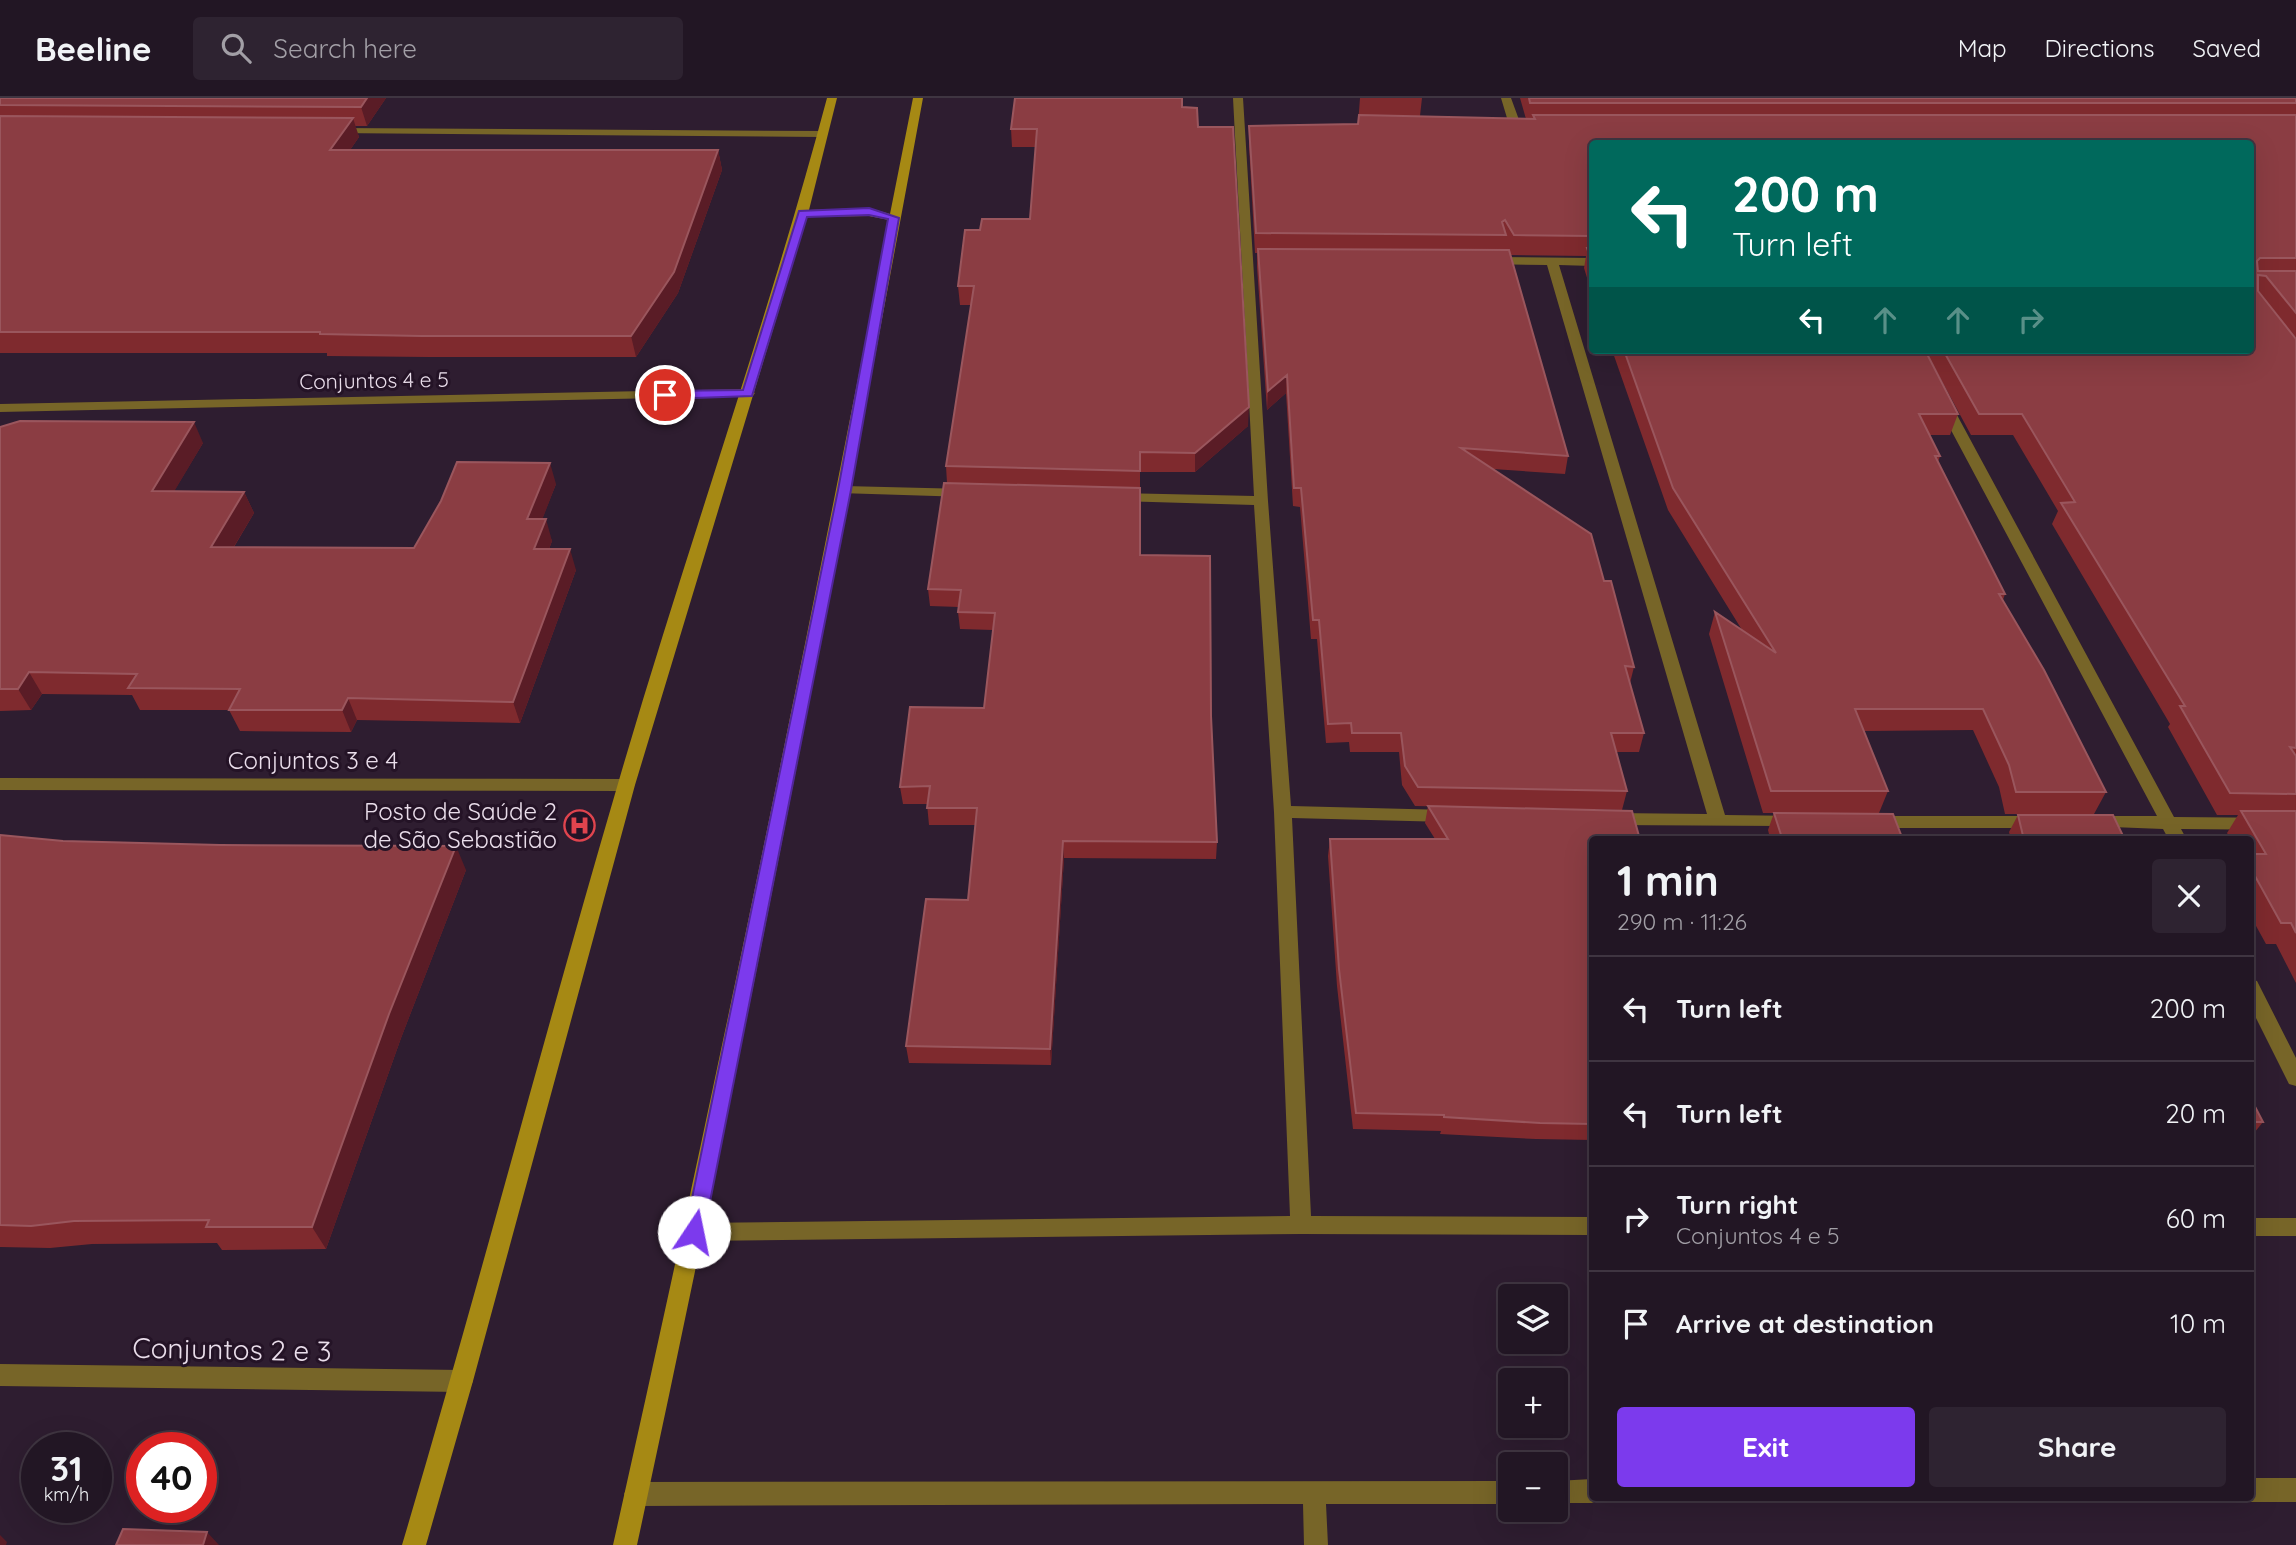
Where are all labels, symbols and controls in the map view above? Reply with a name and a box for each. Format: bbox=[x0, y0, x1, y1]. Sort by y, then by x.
search box bbox=[193, 17, 683, 80]
text: Beeline bbox=[35, 28, 151, 69]
icon: search bbox=[217, 29, 255, 67]
text: Search here bbox=[273, 32, 417, 65]
text: Map bbox=[1958, 33, 2007, 63]
text: Directions bbox=[2045, 33, 2155, 63]
text: Saved bbox=[2193, 33, 2261, 63]
text: 200 m bbox=[1732, 163, 1879, 224]
icon: left bbox=[1617, 168, 1708, 259]
text: Turn left bbox=[1732, 224, 1853, 264]
icon: left bbox=[1793, 301, 1831, 339]
icon: ahead bbox=[1866, 301, 1904, 339]
icon: ahead bbox=[1939, 301, 1977, 339]
icon: right bbox=[2012, 301, 2050, 339]
pin bbox=[635, 365, 695, 425]
street label: Conjuntos 4 e 5 bbox=[299, 366, 449, 394]
icon: arrive bbox=[646, 376, 684, 414]
street label: Conjuntos 3 e 4 bbox=[228, 745, 398, 775]
place label: Posto de Saúde 2 de São Sebastião bbox=[364, 796, 557, 854]
hospital icon: Posto de Saúde 2 de São Sebastião bbox=[563, 808, 597, 842]
text: 1 min bbox=[1617, 854, 1719, 907]
button: close bbox=[2152, 859, 2226, 933]
text: 290 m · 11:26 bbox=[1617, 907, 1747, 936]
icon: left bbox=[1617, 990, 1655, 1028]
text: Turn left bbox=[1676, 992, 1783, 1025]
text: 200 m bbox=[2150, 992, 2226, 1025]
icon: left bbox=[1617, 1095, 1655, 1133]
text: Turn left bbox=[1676, 1097, 1783, 1130]
text: 20 m bbox=[2165, 1097, 2226, 1130]
text: Turn right bbox=[1676, 1188, 1798, 1221]
position arrow bbox=[657, 1195, 731, 1269]
icon: right bbox=[1617, 1200, 1655, 1238]
text: 60 m bbox=[2166, 1202, 2226, 1235]
text: Conjuntos 4 e 5 bbox=[1676, 1221, 1840, 1250]
map controls bbox=[1498, 1284, 1568, 1522]
button: layers bbox=[1498, 1284, 1568, 1354]
icon: arrive bbox=[1617, 1305, 1655, 1343]
text: Arrive at destination bbox=[1676, 1307, 1934, 1340]
text: 10 m bbox=[2170, 1307, 2226, 1340]
street label: Conjuntos 2 e 3 bbox=[132, 1330, 332, 1368]
button: + bbox=[1498, 1368, 1568, 1438]
button: Exit bbox=[1617, 1407, 1915, 1487]
button: Share bbox=[1929, 1407, 2226, 1487]
speed limit sign: 40 bbox=[126, 1432, 217, 1523]
text: 31 bbox=[50, 1446, 83, 1490]
button: − bbox=[1498, 1452, 1568, 1522]
text: km/h bbox=[44, 1483, 89, 1506]

